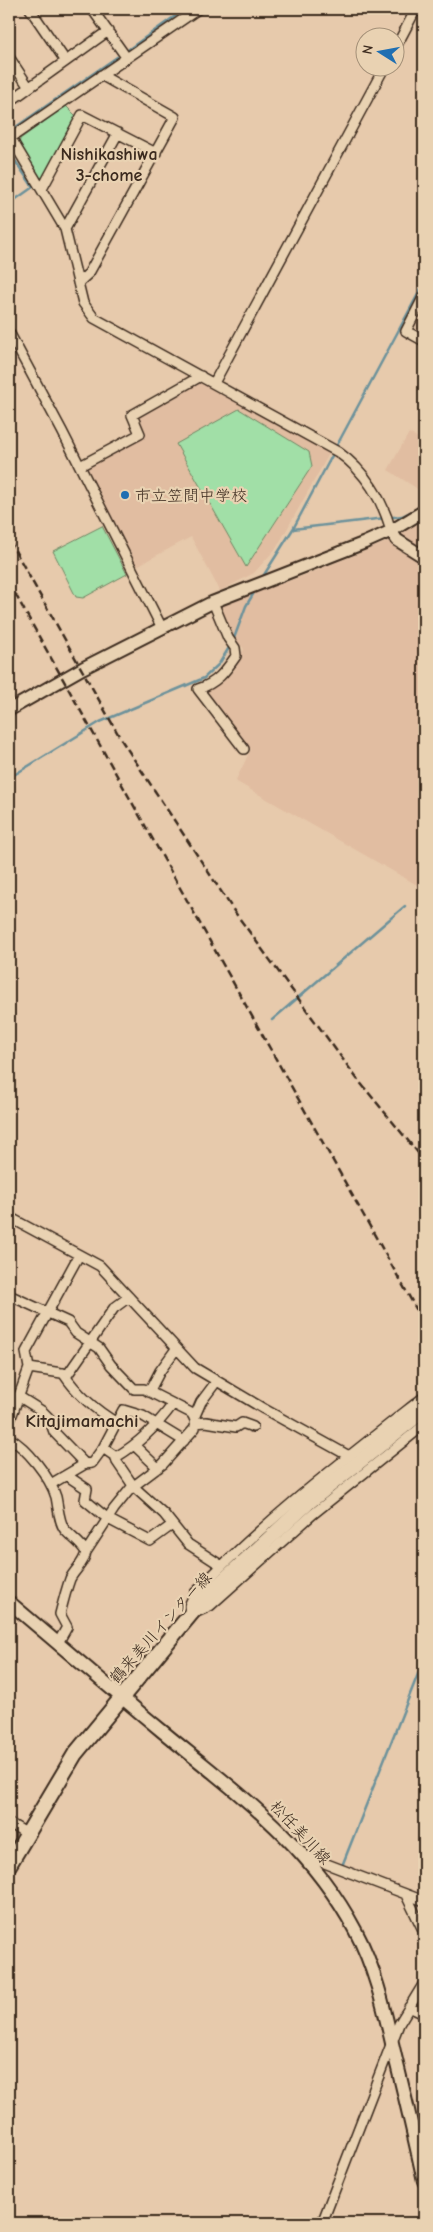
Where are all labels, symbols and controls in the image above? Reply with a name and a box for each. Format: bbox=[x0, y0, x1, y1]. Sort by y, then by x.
north arrow bbox=[356, 28, 406, 78]
text: N bbox=[359, 44, 377, 56]
district label: Nishikashiwa 3-chome bbox=[60, 144, 158, 186]
place label: 市立笠間中学校 bbox=[135, 487, 247, 505]
marker: 市立笠間中学校 bbox=[119, 489, 131, 501]
district label: Kitajimamachi bbox=[25, 1410, 139, 1432]
street label: 鶴来美川インター線 bbox=[106, 1568, 215, 1687]
street label: 松任美川線 bbox=[266, 1797, 334, 1868]

